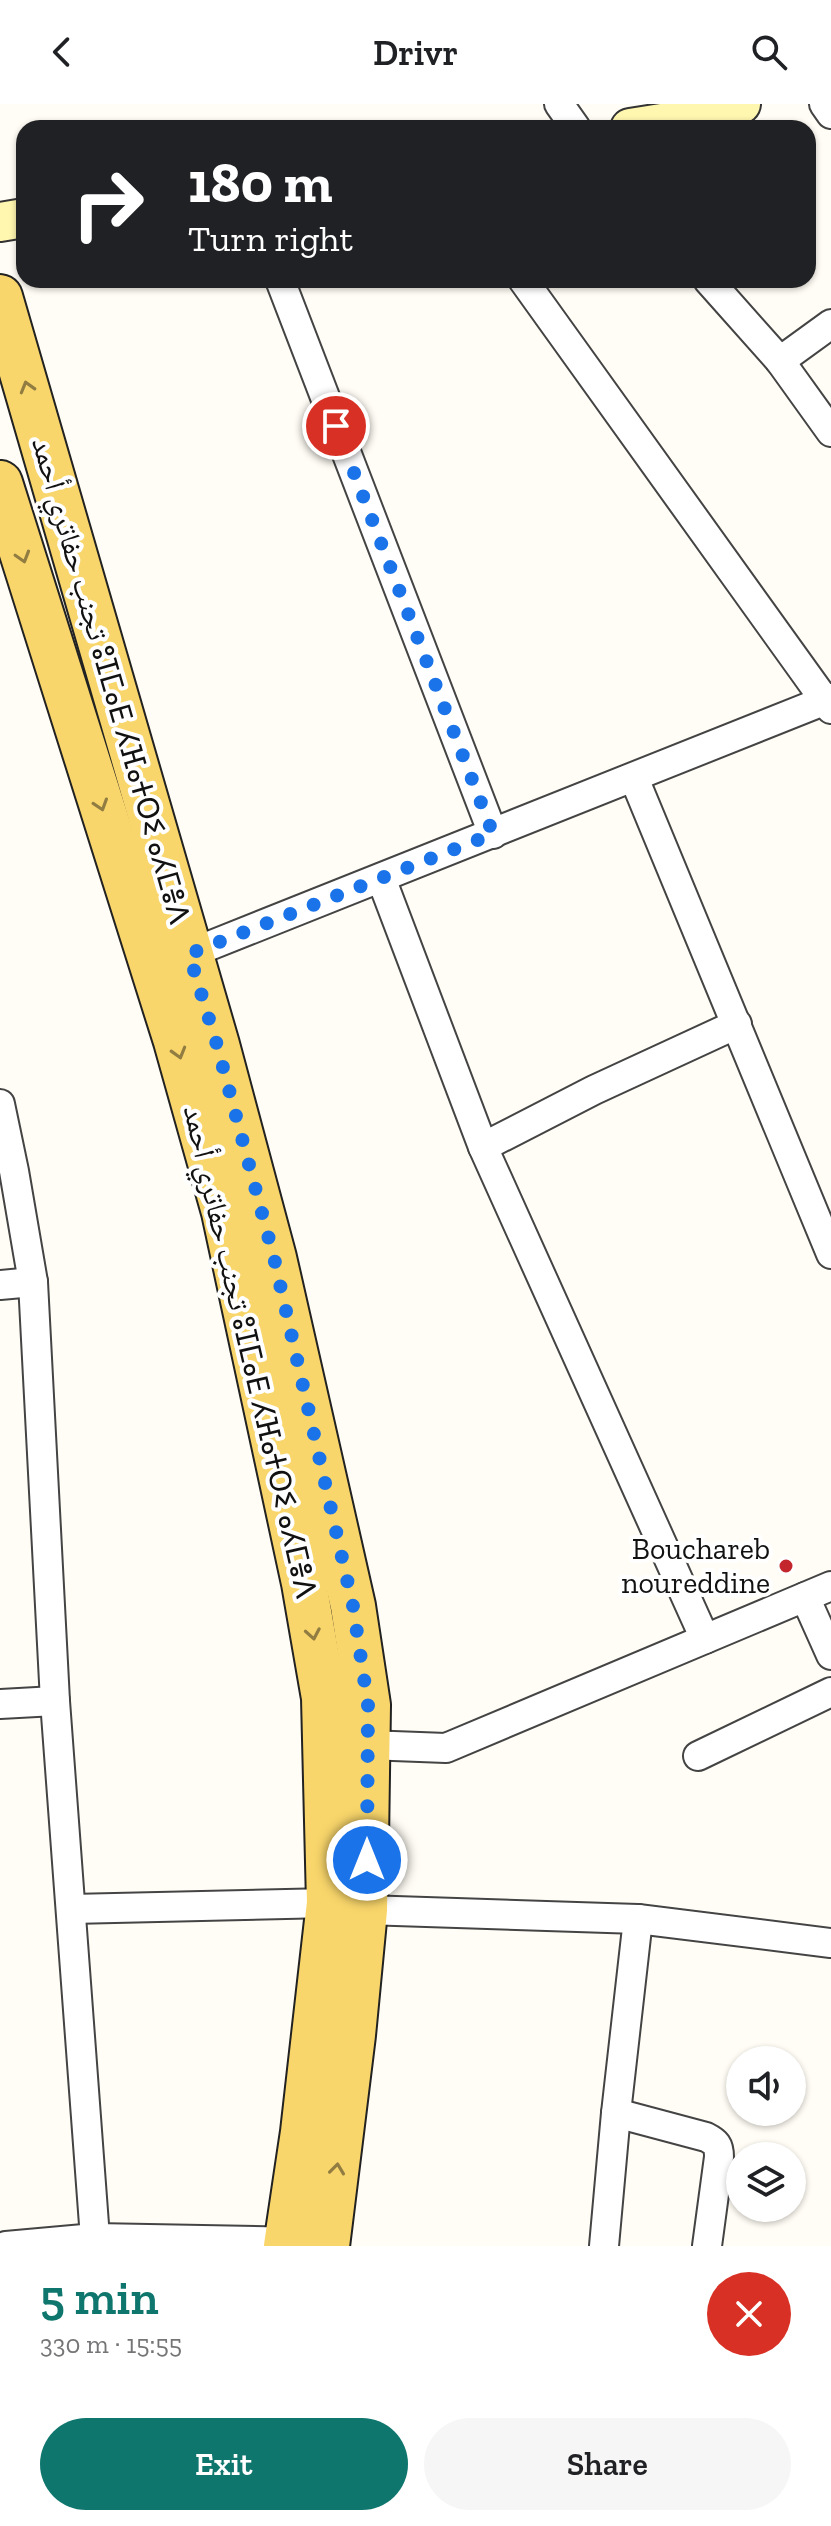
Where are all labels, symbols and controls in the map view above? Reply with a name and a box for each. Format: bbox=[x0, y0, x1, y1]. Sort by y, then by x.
icon: back bbox=[40, 30, 84, 74]
icon: search bbox=[747, 30, 791, 74]
text: Drivr bbox=[373, 31, 458, 74]
text: 180 m bbox=[188, 149, 333, 216]
icon: right bbox=[56, 152, 160, 256]
text: Turn right bbox=[188, 217, 353, 260]
one-way arrow bbox=[19, 380, 36, 394]
pin bbox=[302, 392, 370, 460]
icon: arrive bbox=[314, 404, 358, 448]
street label: تجنب حفاتري أحمد ⵓⵊⵎⴰⴹ ⵃⴼⴰⵜⵔⵉ ⴰⵃⵎⴻⴷ bbox=[19, 433, 198, 930]
one-way arrow bbox=[14, 550, 30, 564]
one-way arrow bbox=[92, 798, 108, 812]
one-way arrow bbox=[170, 1046, 187, 1060]
street label: تجنب حفاتري أحمد ⵓⵊⵎⴰⴹ ⵃⴼⴰⵜⵔⵉ ⴰⵃⵎⴻⴷ bbox=[170, 1102, 325, 1603]
place label: Bouchareb noureddine bbox=[621, 1531, 770, 1601]
marker: Bouchareb noureddine bbox=[777, 1557, 795, 1575]
one-way arrow bbox=[303, 1627, 320, 1641]
position arrow bbox=[325, 1818, 409, 1902]
map controls bbox=[726, 2046, 806, 2222]
button: sound bbox=[726, 2046, 806, 2126]
button: layers bbox=[726, 2142, 806, 2222]
one-way arrow bbox=[328, 2162, 345, 2175]
text: 5 min bbox=[40, 2269, 159, 2326]
button: close bbox=[707, 2272, 791, 2356]
text: 330 m · 15:55 bbox=[40, 2328, 182, 2360]
button: Exit bbox=[40, 2418, 408, 2510]
button: Share bbox=[424, 2418, 791, 2510]

